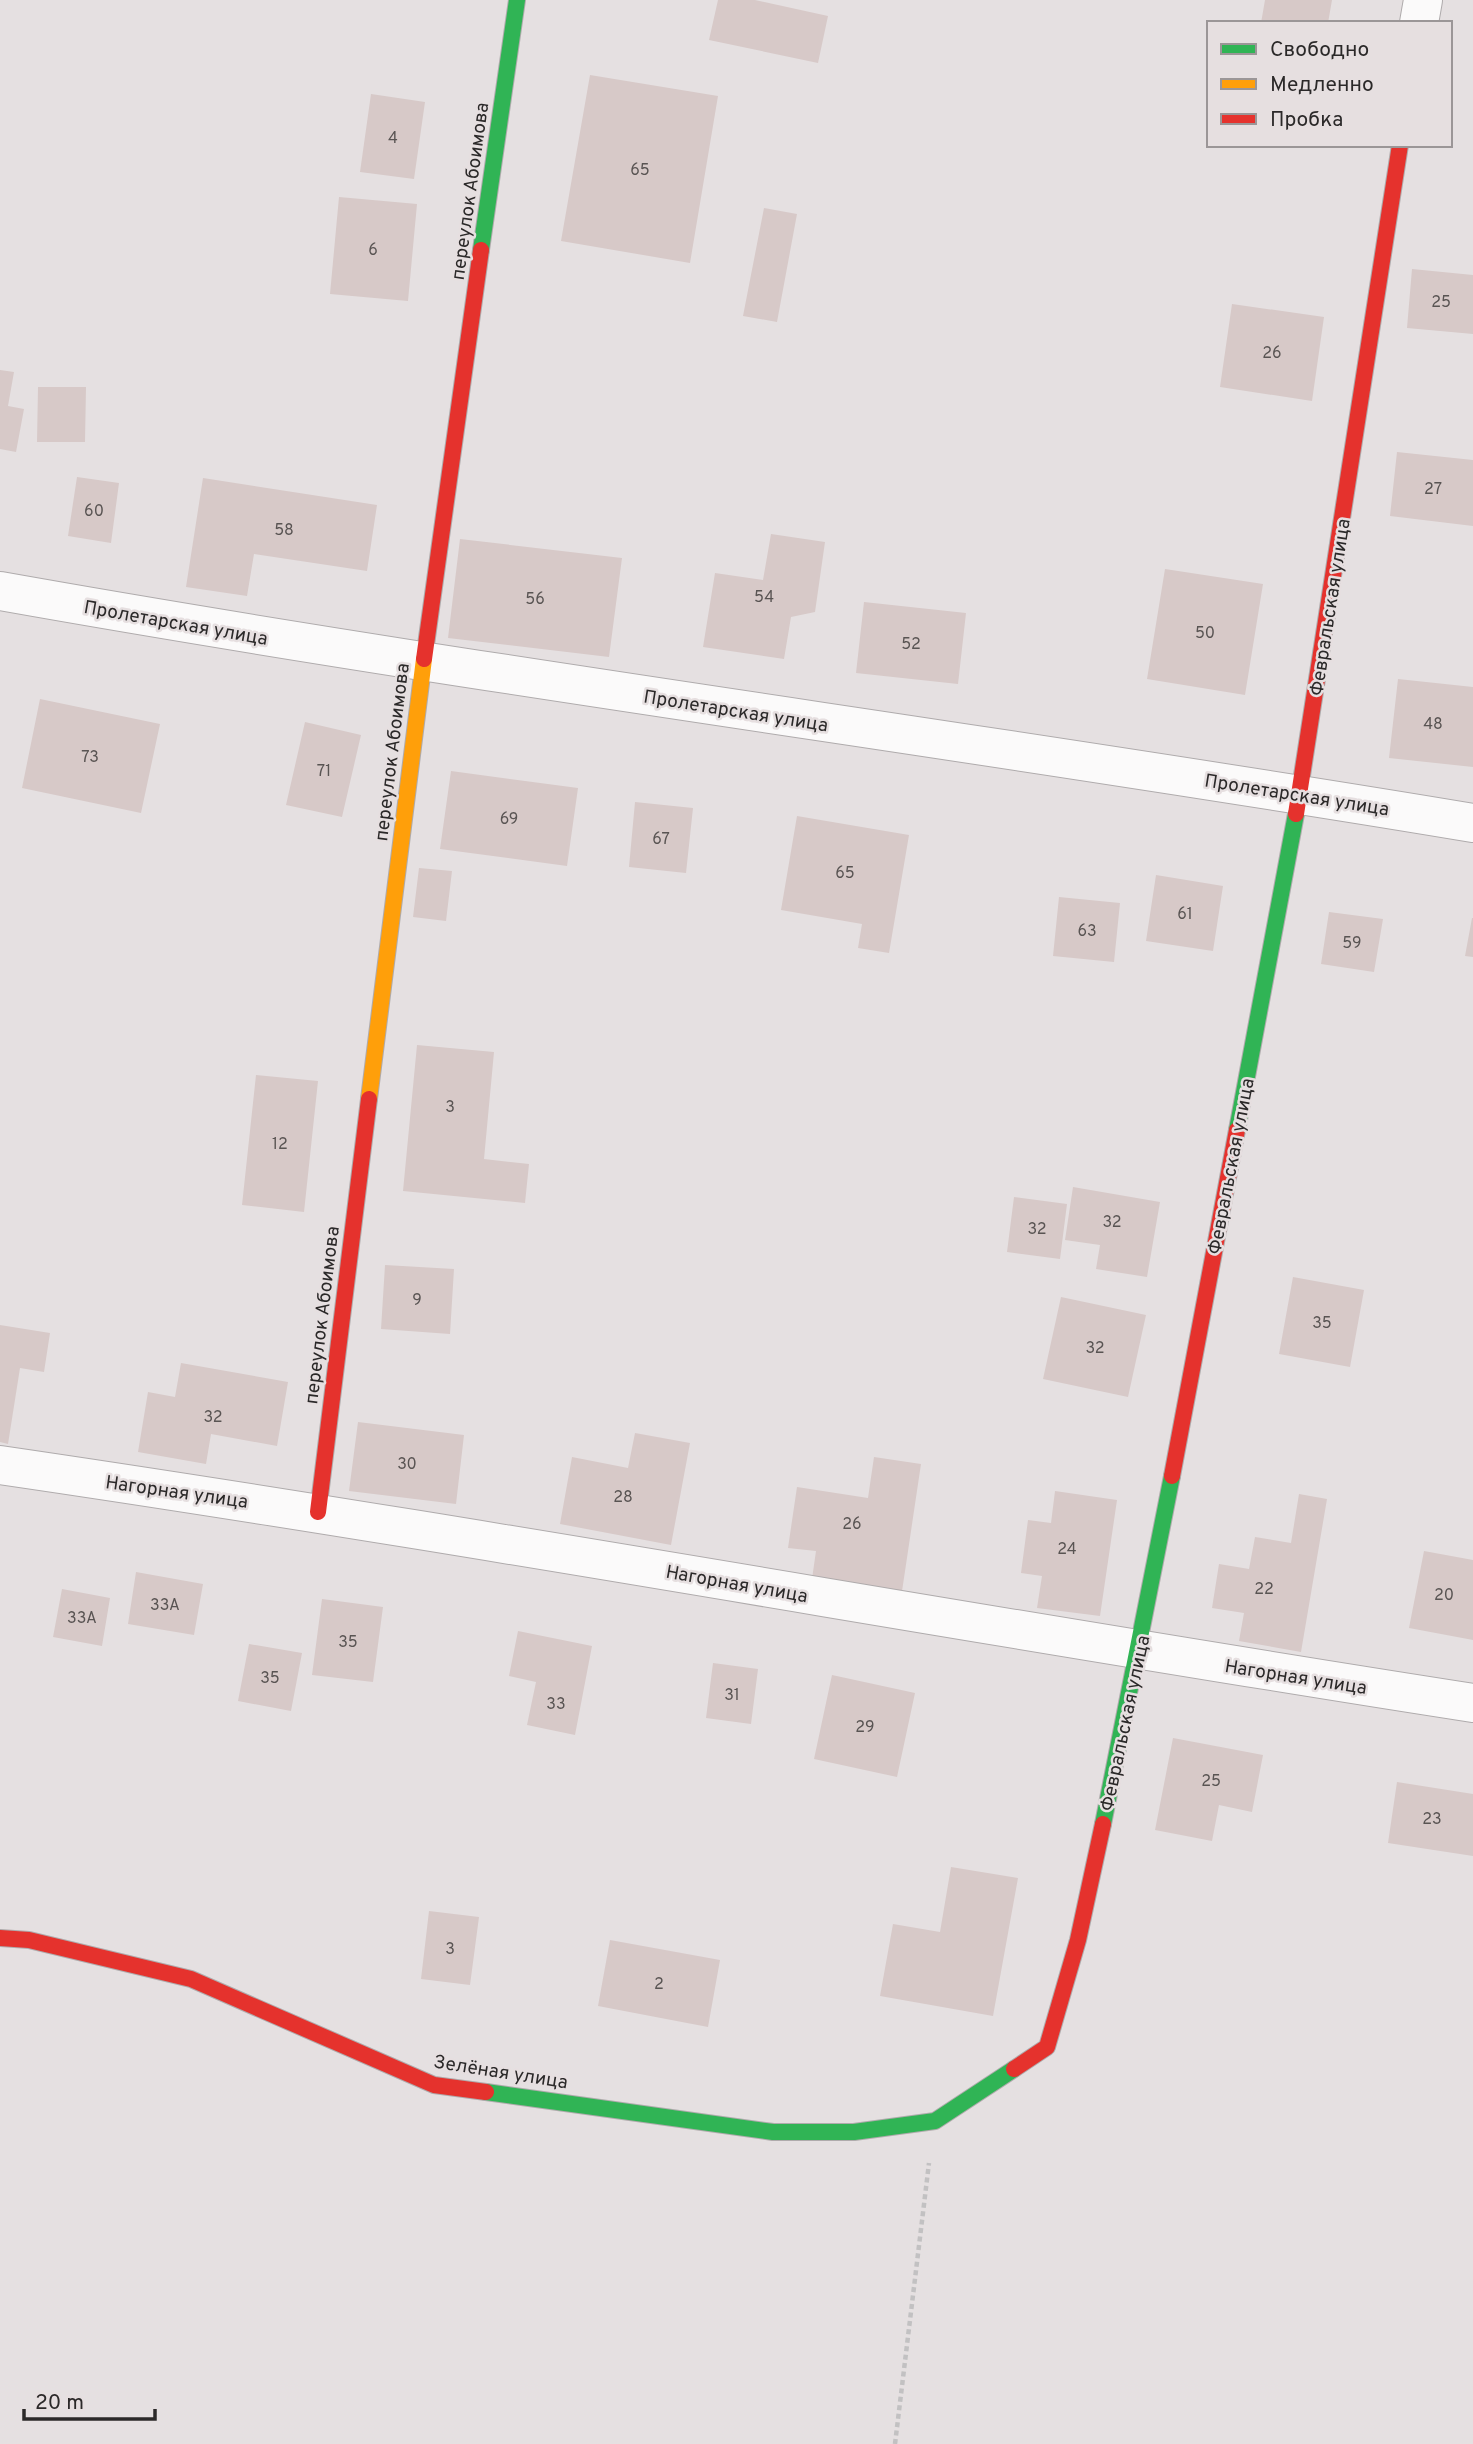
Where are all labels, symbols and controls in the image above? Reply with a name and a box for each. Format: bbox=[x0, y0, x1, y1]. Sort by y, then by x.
legend bbox=[1207, 21, 1452, 147]
text: Свободно bbox=[1270, 37, 1369, 64]
text: Медленно bbox=[1270, 72, 1374, 99]
street label: переулок Абоимова bbox=[447, 101, 495, 282]
text: Пробка bbox=[1270, 107, 1343, 134]
house number: 4 bbox=[388, 129, 398, 149]
house number: 65 bbox=[630, 161, 650, 181]
house number: 6 bbox=[368, 241, 378, 261]
house number: 25 bbox=[1431, 293, 1451, 313]
house number: 26 bbox=[1262, 344, 1282, 364]
house number: 27 bbox=[1424, 480, 1442, 500]
house number: 60 bbox=[84, 502, 104, 522]
street label: Февральская улица bbox=[1305, 517, 1357, 698]
house number: 58 bbox=[274, 521, 294, 541]
house number: 54 bbox=[754, 588, 774, 608]
house number: 56 bbox=[525, 590, 545, 610]
street label: Пролетарская улица bbox=[82, 596, 270, 652]
house number: 50 bbox=[1195, 624, 1215, 644]
house number: 52 bbox=[901, 635, 921, 655]
street label: переулок Абоимова bbox=[370, 662, 416, 843]
street label: Пролетарская улица bbox=[642, 686, 830, 738]
house number: 48 bbox=[1423, 715, 1443, 735]
house number: 73 bbox=[81, 748, 99, 768]
house number: 71 bbox=[317, 762, 331, 782]
street label: Пролетарская улица bbox=[1203, 770, 1391, 822]
house number: 69 bbox=[500, 810, 518, 830]
house number: 67 bbox=[652, 830, 670, 850]
house number: 65 bbox=[835, 864, 855, 884]
house number: 61 bbox=[1177, 905, 1193, 925]
house number: 63 bbox=[1077, 922, 1097, 942]
house number: 59 bbox=[1342, 934, 1362, 954]
street label: Февральская улица bbox=[1203, 1076, 1261, 1257]
house number: 3 bbox=[445, 1098, 455, 1118]
house number: 12 bbox=[272, 1135, 288, 1155]
house number: 32 bbox=[1102, 1213, 1122, 1233]
house number: 32 bbox=[1027, 1220, 1047, 1240]
street label: переулок Абоимова bbox=[300, 1225, 346, 1406]
house number: 9 bbox=[412, 1291, 422, 1311]
house number: 35 bbox=[1312, 1314, 1332, 1334]
house number: 32 bbox=[1085, 1339, 1105, 1359]
house number: 32 bbox=[203, 1408, 223, 1428]
house number: 30 bbox=[397, 1455, 417, 1475]
street label: Нагорная улица bbox=[104, 1471, 250, 1515]
house number: 28 bbox=[613, 1488, 633, 1508]
house number: 26 bbox=[842, 1515, 862, 1535]
house number: 24 bbox=[1057, 1540, 1077, 1560]
street label: Нагорная улица bbox=[664, 1561, 810, 1609]
house number: 22 bbox=[1254, 1580, 1274, 1600]
house number: 20 bbox=[1434, 1586, 1454, 1606]
house number: 33А bbox=[150, 1596, 180, 1616]
house number: 33А bbox=[67, 1609, 97, 1629]
house number: 35 bbox=[338, 1633, 358, 1653]
street label: Февральская улица bbox=[1096, 1633, 1156, 1814]
street label: Нагорная улица bbox=[1223, 1655, 1369, 1701]
house number: 35 bbox=[260, 1669, 280, 1689]
house number: 31 bbox=[724, 1686, 740, 1706]
house number: 33 bbox=[546, 1695, 566, 1715]
house number: 29 bbox=[855, 1718, 875, 1738]
house number: 25 bbox=[1201, 1772, 1221, 1792]
house number: 23 bbox=[1422, 1810, 1442, 1830]
house number: 3 bbox=[445, 1940, 455, 1960]
house number: 2 bbox=[654, 1975, 664, 1995]
street label: Зелёная улица bbox=[432, 2051, 570, 2095]
scale bar bbox=[24, 2378, 156, 2422]
text: 20 m bbox=[35, 2390, 84, 2417]

